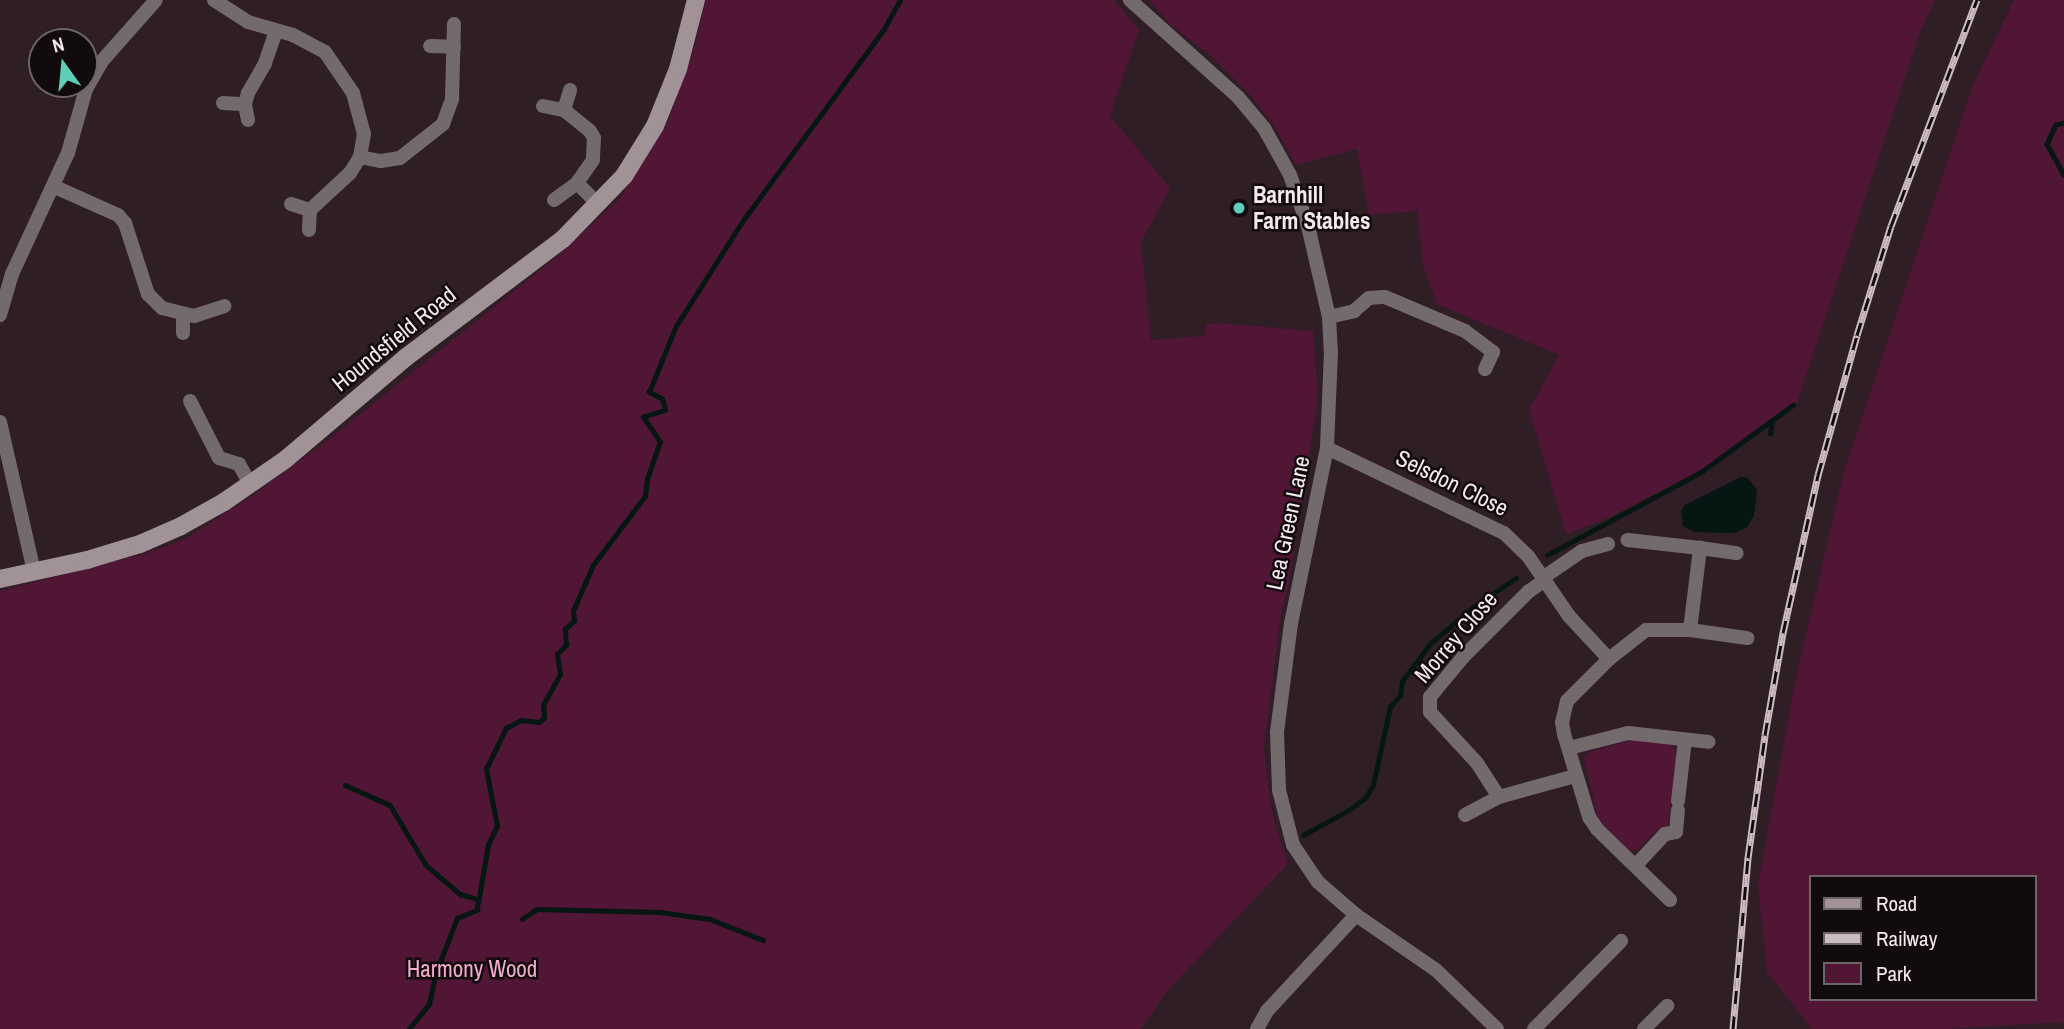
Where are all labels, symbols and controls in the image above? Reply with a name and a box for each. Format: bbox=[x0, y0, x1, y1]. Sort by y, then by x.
north arrow bbox=[28, 28, 98, 98]
text: N bbox=[49, 31, 67, 59]
place label: Barnhill Farm Stables bbox=[1253, 181, 1371, 235]
marker: Barnhill Farm Stables bbox=[1231, 200, 1247, 216]
street label: Houndsfield Road bbox=[327, 281, 461, 397]
street label: Selsdon Close bbox=[1391, 444, 1513, 522]
street label: Lea Green Lane bbox=[1260, 453, 1316, 593]
street label: Morrey Close bbox=[1409, 586, 1503, 688]
legend bbox=[1808, 875, 2036, 1001]
text: Road bbox=[1876, 889, 1917, 918]
text: Railway bbox=[1876, 924, 1937, 953]
park label: Harmony Wood bbox=[407, 955, 537, 983]
text: Park bbox=[1876, 959, 1911, 988]

